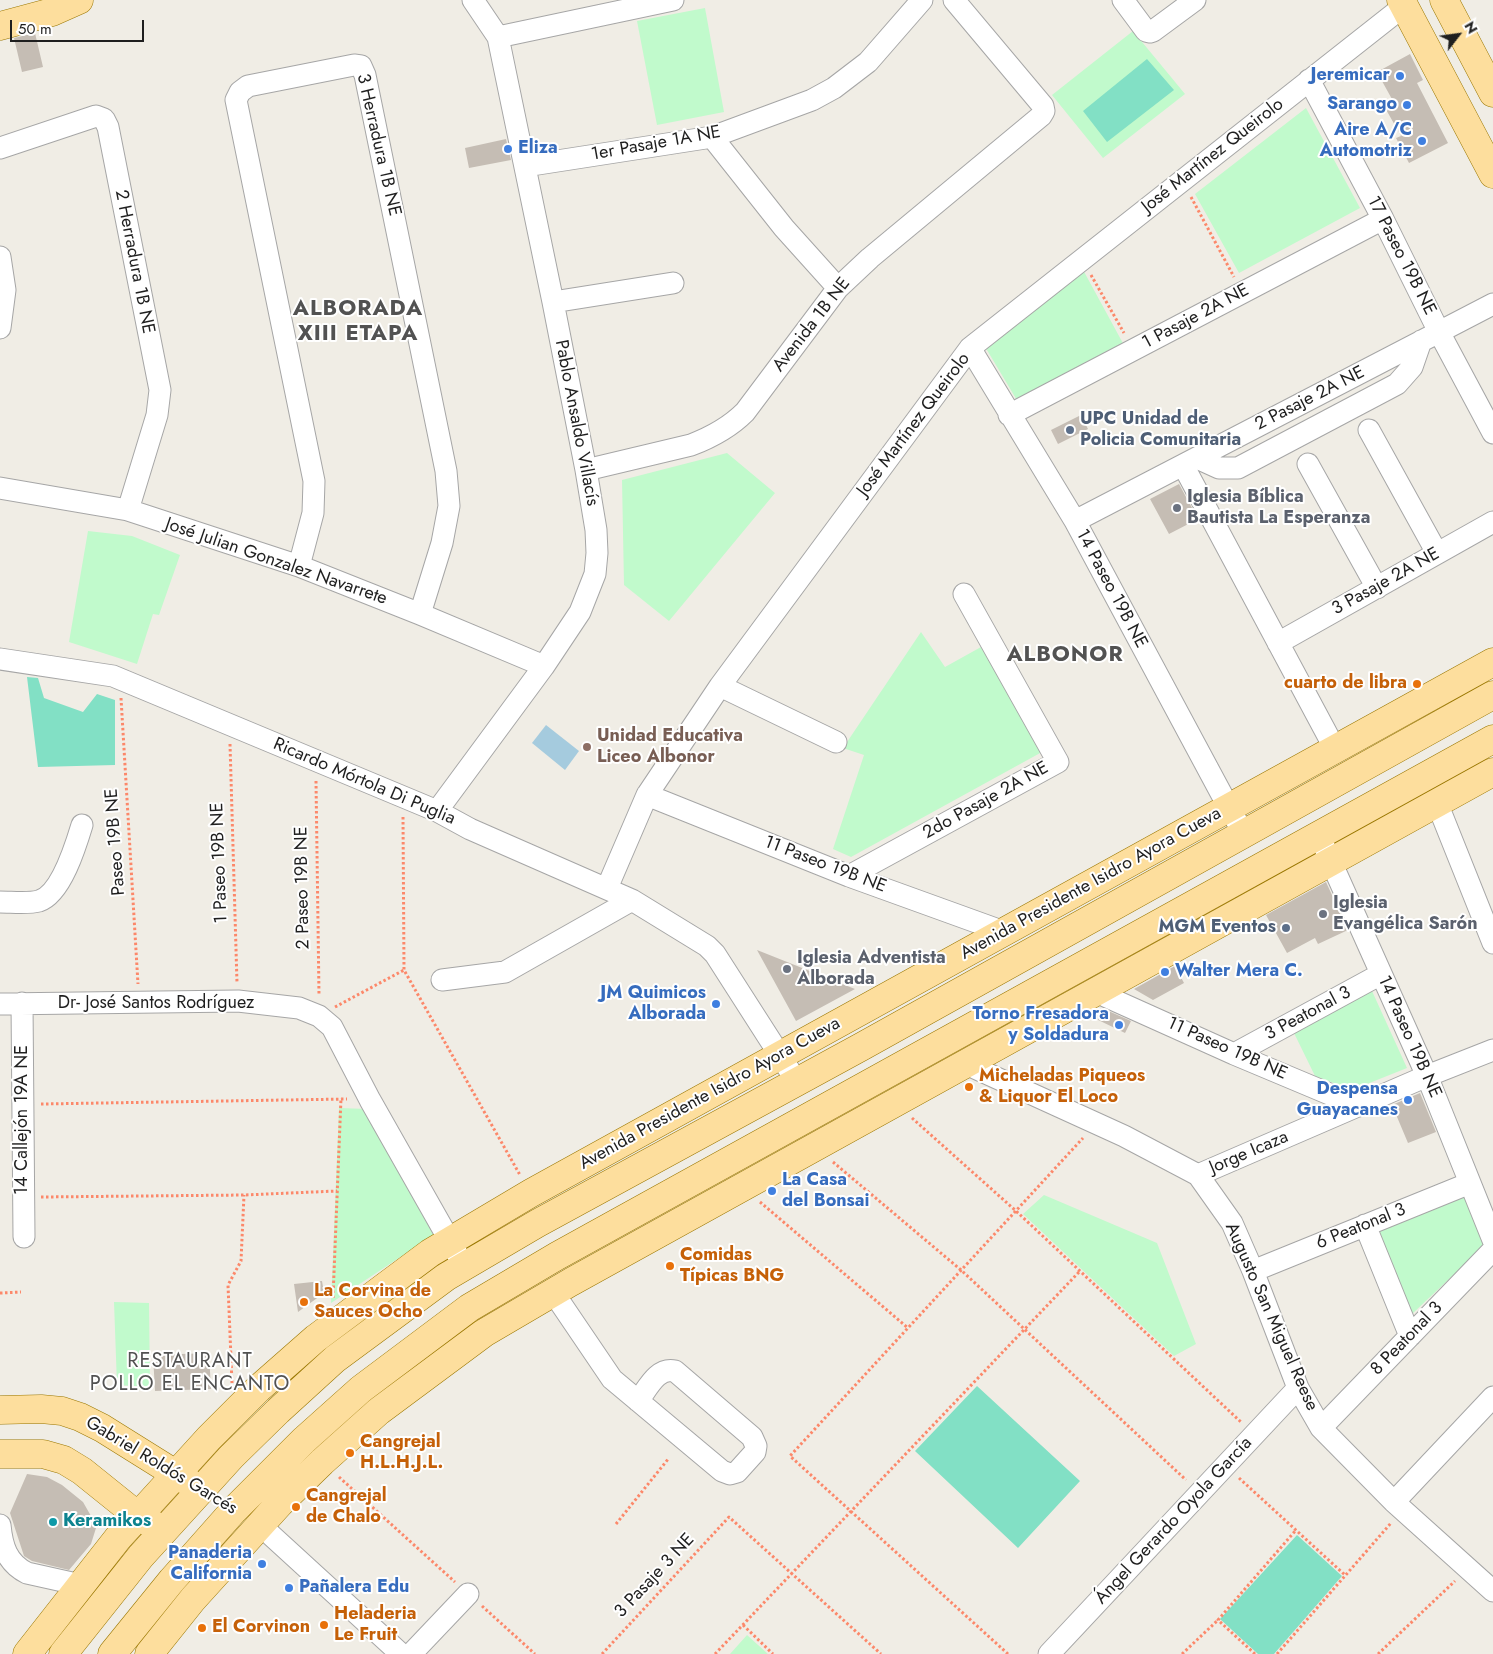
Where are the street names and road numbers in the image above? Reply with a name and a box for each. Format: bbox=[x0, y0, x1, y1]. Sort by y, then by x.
street label: 3 Herradura 1B NE bbox=[351, 72, 405, 218]
street label: José Martínez Queirolo bbox=[1138, 94, 1288, 218]
street label: 1er Pasaje 1A NE bbox=[590, 122, 722, 166]
street label: 2 Herradura 1B NE bbox=[109, 188, 159, 336]
street label: 17 Paseo 19B NE bbox=[1362, 193, 1440, 319]
street label: Avenida 1B NE bbox=[768, 274, 856, 376]
street label: 1 Pasaje 2A NE bbox=[1139, 280, 1253, 354]
street label: Pablo Ansaldo Villacís bbox=[549, 338, 603, 508]
street label: José Martínez Queirolo bbox=[853, 349, 975, 501]
street label: 2 Pasaje 2A NE bbox=[1252, 362, 1368, 436]
street label: José Julian Gonzalez Navarrete bbox=[162, 514, 390, 610]
street label: 14 Paseo 19B NE bbox=[1071, 526, 1151, 652]
street label: 3 Pasaje 2A NE bbox=[1328, 544, 1444, 620]
street label: Ricardo Mórtola Di Puglia bbox=[270, 734, 458, 830]
street label: 2do Pasaje 2A NE bbox=[919, 758, 1053, 844]
street label: Paseo 19B NE bbox=[101, 788, 131, 896]
street label: 1 Paseo 19B NE bbox=[207, 802, 233, 924]
street label: Avenida Presidente Isidro Ayora Cueva bbox=[957, 803, 1225, 965]
street label: 2 Paseo 19B NE bbox=[291, 826, 315, 950]
street label: 11 Paseo 19B NE bbox=[761, 832, 889, 898]
street label: 14 Paseo 19B NE bbox=[1372, 973, 1446, 1101]
street label: 3 Peatonal 3 bbox=[1261, 982, 1355, 1046]
street label: Dr- José Santos Rodríguez bbox=[58, 993, 254, 1015]
street label: Avenida Presidente Isidro Ayora Cueva bbox=[576, 1013, 844, 1175]
street label: 11 Paseo 19B NE bbox=[1164, 1013, 1290, 1085]
street label: 14 Callejón 19A NE bbox=[12, 1045, 34, 1195]
street label: Jorge Icaza bbox=[1206, 1127, 1292, 1179]
street label: 6 Peatonal 3 bbox=[1313, 1199, 1409, 1255]
street label: Augusto San Miguel Reese bbox=[1220, 1220, 1322, 1414]
street label: 8 Peatonal 3 bbox=[1367, 1298, 1447, 1380]
street label: Gabriel Roldós Garcés bbox=[81, 1412, 241, 1520]
street label: Ángel Gerardo Oyola García bbox=[1091, 1433, 1257, 1609]
street label: 3 Pasaje 3 NE bbox=[610, 1529, 700, 1623]

